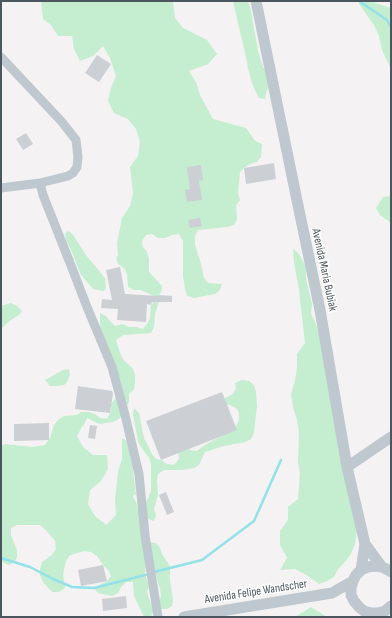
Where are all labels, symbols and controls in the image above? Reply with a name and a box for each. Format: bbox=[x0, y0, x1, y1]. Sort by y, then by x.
street label: Avenida Maria Bubiak bbox=[308, 227, 340, 313]
street label: Avenida Felipe Wandscher bbox=[204, 577, 308, 607]

